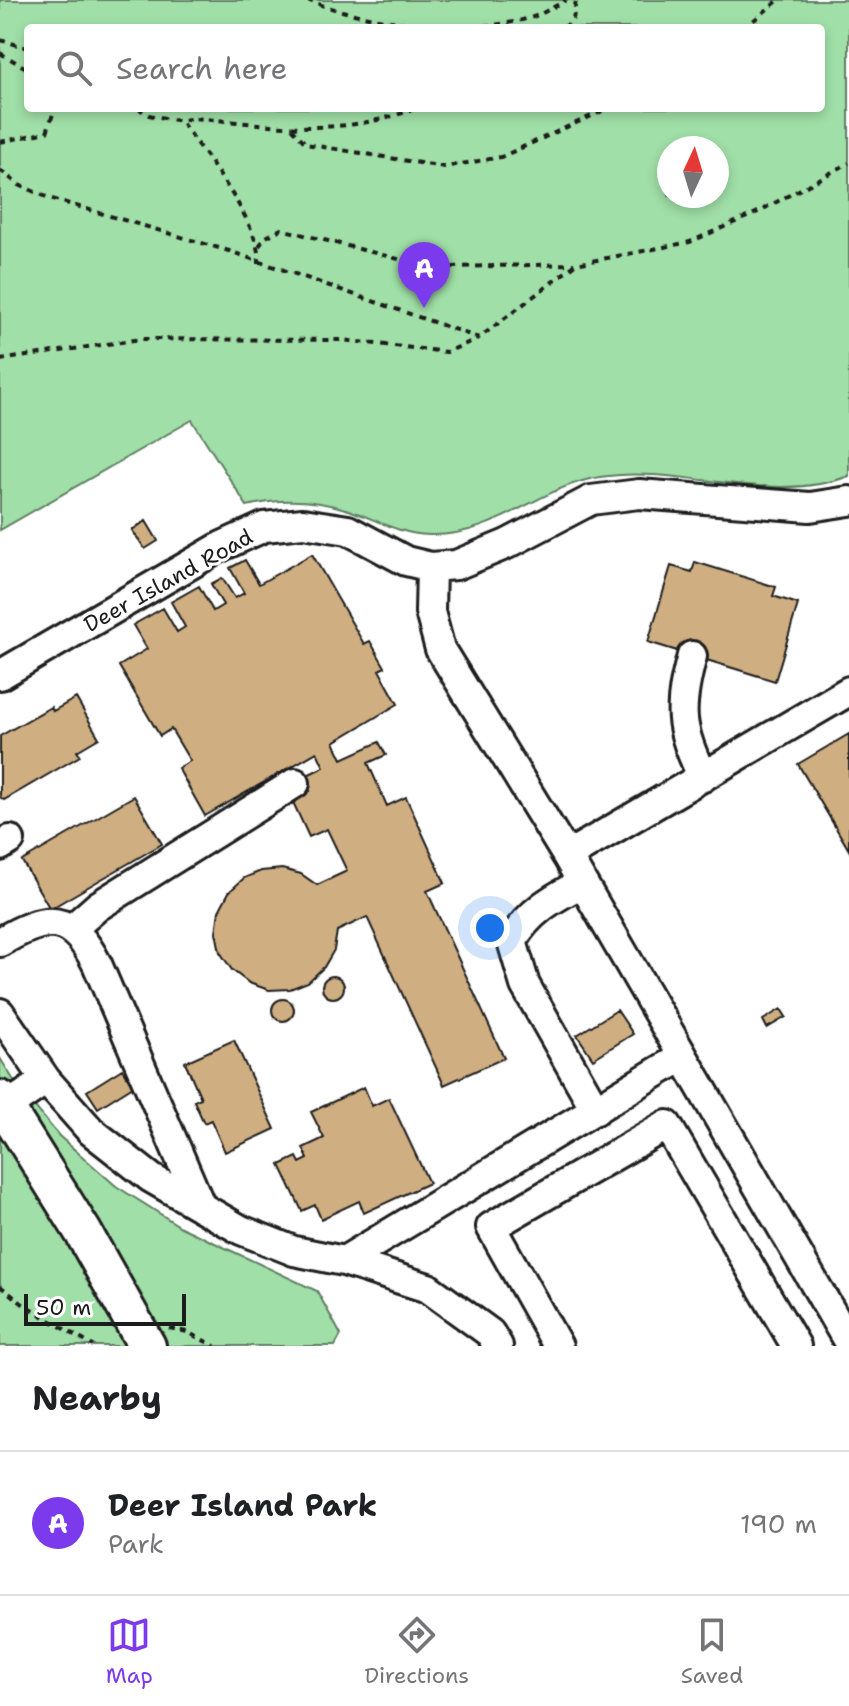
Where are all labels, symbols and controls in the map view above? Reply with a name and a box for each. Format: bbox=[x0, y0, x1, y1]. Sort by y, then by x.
search box bbox=[24, 24, 825, 112]
icon: search bbox=[52, 46, 96, 90]
text: Search here bbox=[116, 48, 287, 89]
north arrow bbox=[657, 136, 729, 208]
pin: A bbox=[398, 242, 450, 308]
street label: Deer Island Road bbox=[79, 522, 258, 639]
your location bbox=[470, 908, 510, 948]
scale bar bbox=[24, 1290, 186, 1326]
text: 50 m bbox=[36, 1293, 91, 1322]
text: Nearby bbox=[32, 1375, 162, 1421]
text: Deer Island Park bbox=[108, 1485, 377, 1526]
text: A bbox=[48, 1506, 68, 1541]
text: 190 m bbox=[740, 1506, 817, 1541]
text: Park bbox=[108, 1526, 164, 1561]
tab: Map bbox=[106, 1613, 153, 1690]
tab: Directions bbox=[364, 1613, 469, 1690]
tab: Saved bbox=[681, 1613, 743, 1690]

